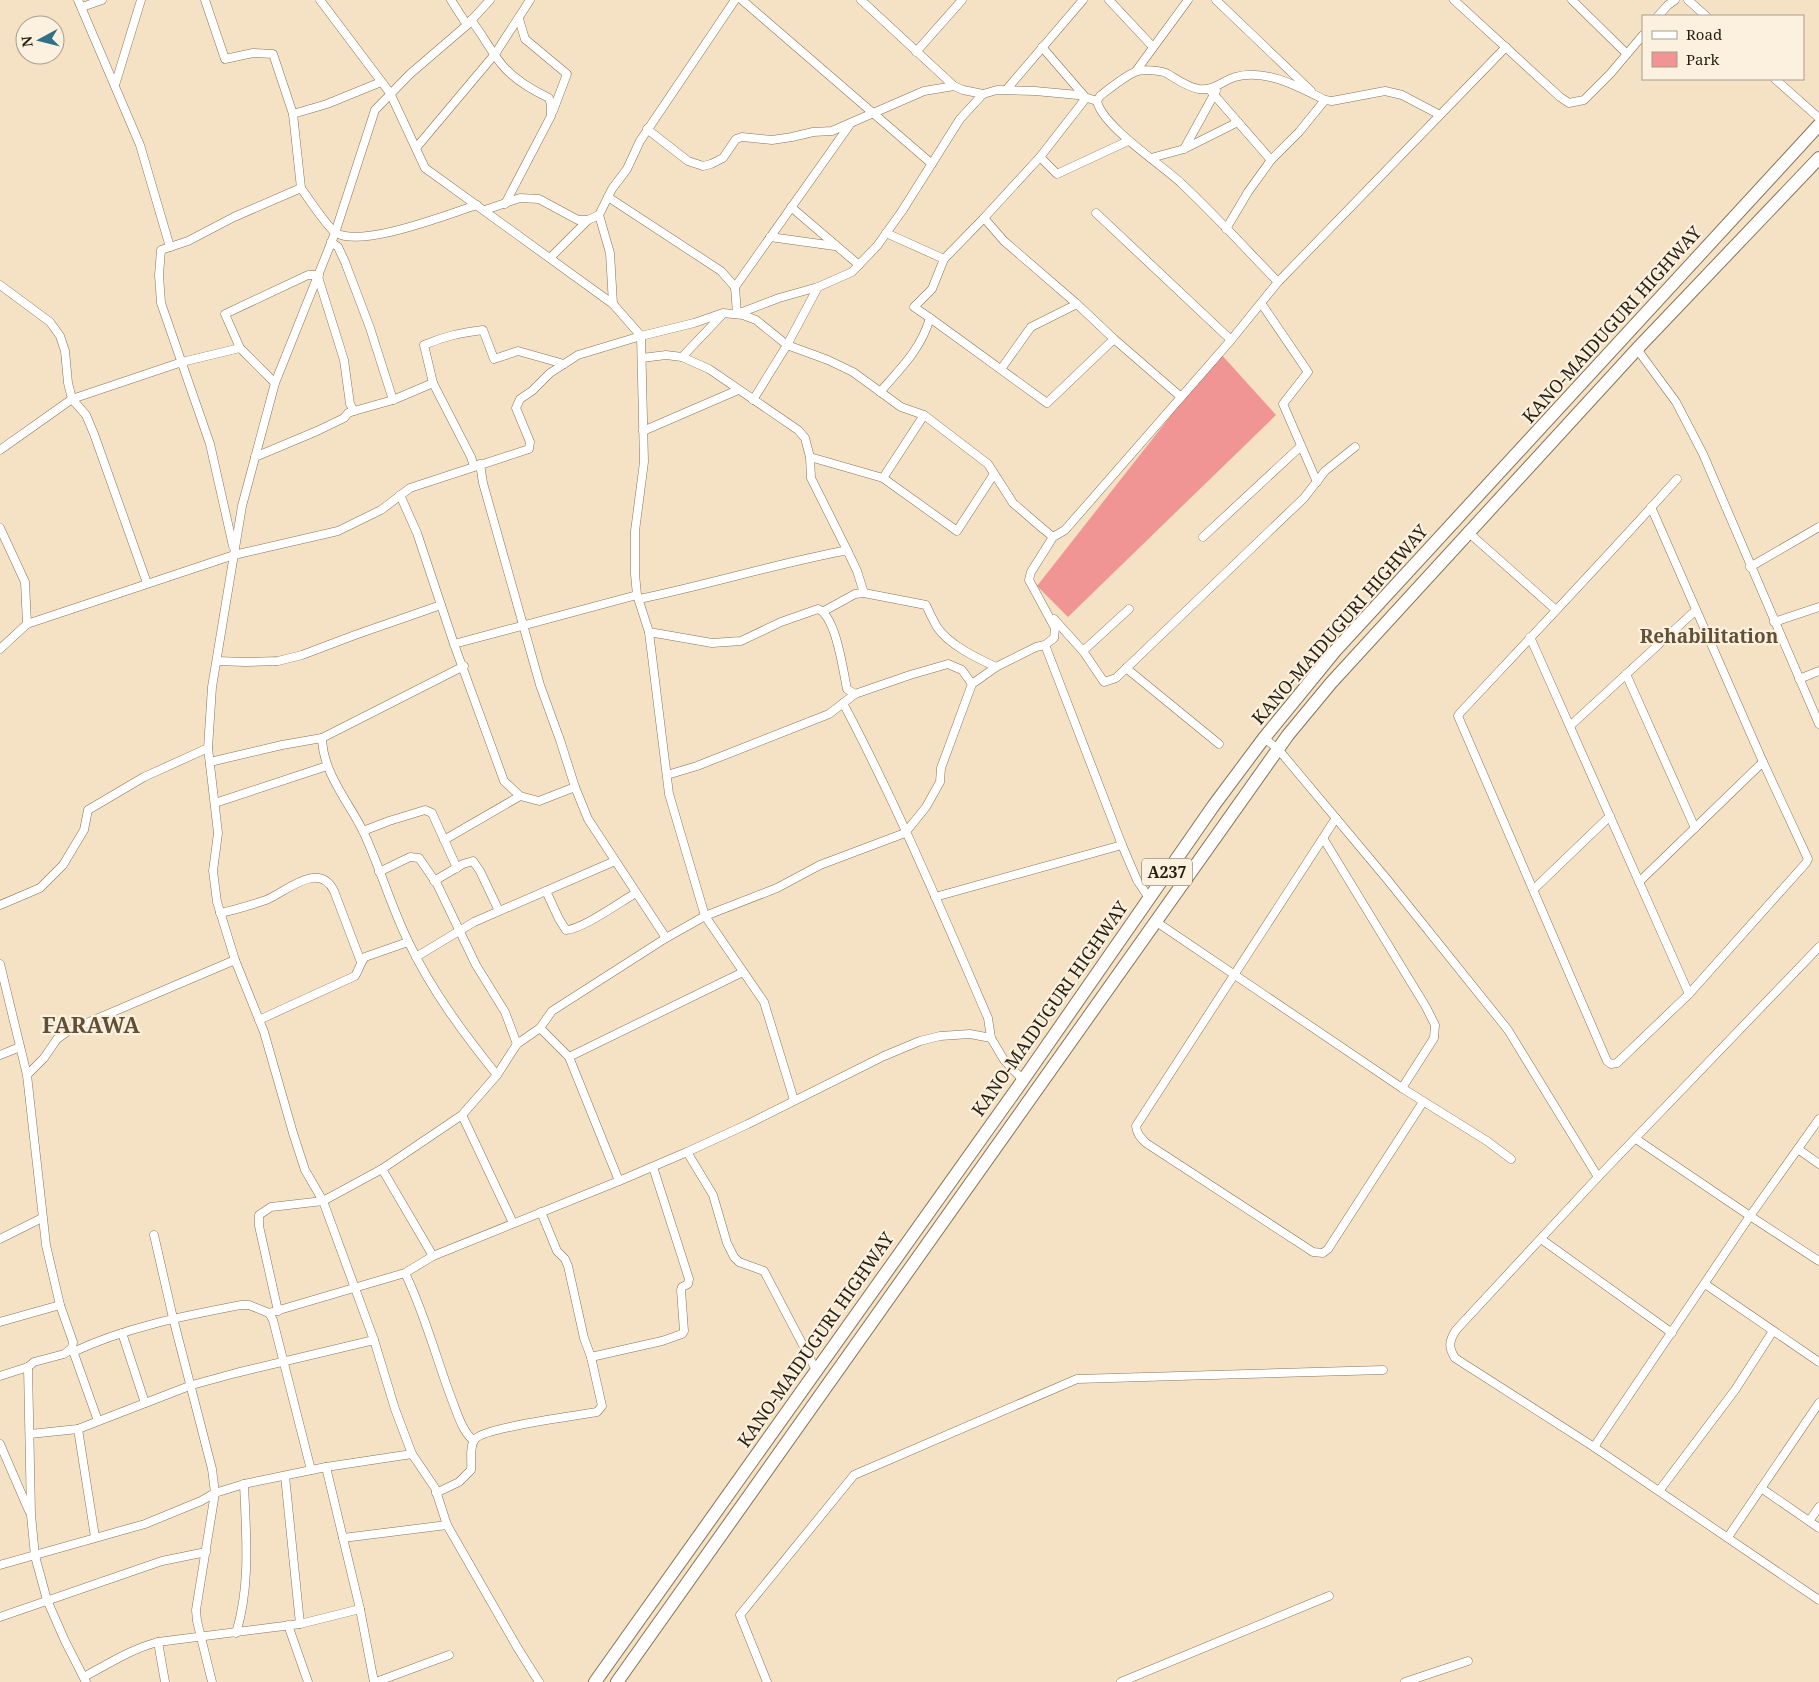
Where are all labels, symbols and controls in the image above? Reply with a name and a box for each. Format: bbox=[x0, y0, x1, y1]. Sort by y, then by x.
north arrow bbox=[15, 15, 65, 65]
legend bbox=[1642, 15, 1804, 80]
text: Road bbox=[1686, 24, 1722, 44]
text: N bbox=[16, 35, 37, 48]
text: Park bbox=[1686, 49, 1720, 69]
street label: KANO-MAIDUGURI HIGHWAY bbox=[1516, 220, 1707, 428]
street label: KANO-MAIDUGURI HIGHWAY bbox=[1246, 519, 1433, 729]
district label: Rehabilitation bbox=[1640, 623, 1779, 649]
road number: A237 bbox=[1142, 859, 1192, 886]
street label: KANO-MAIDUGURI HIGHWAY bbox=[966, 896, 1133, 1121]
district label: FARAWA bbox=[42, 1009, 140, 1039]
street label: KANO-MAIDUGURI HIGHWAY bbox=[732, 1227, 899, 1452]

